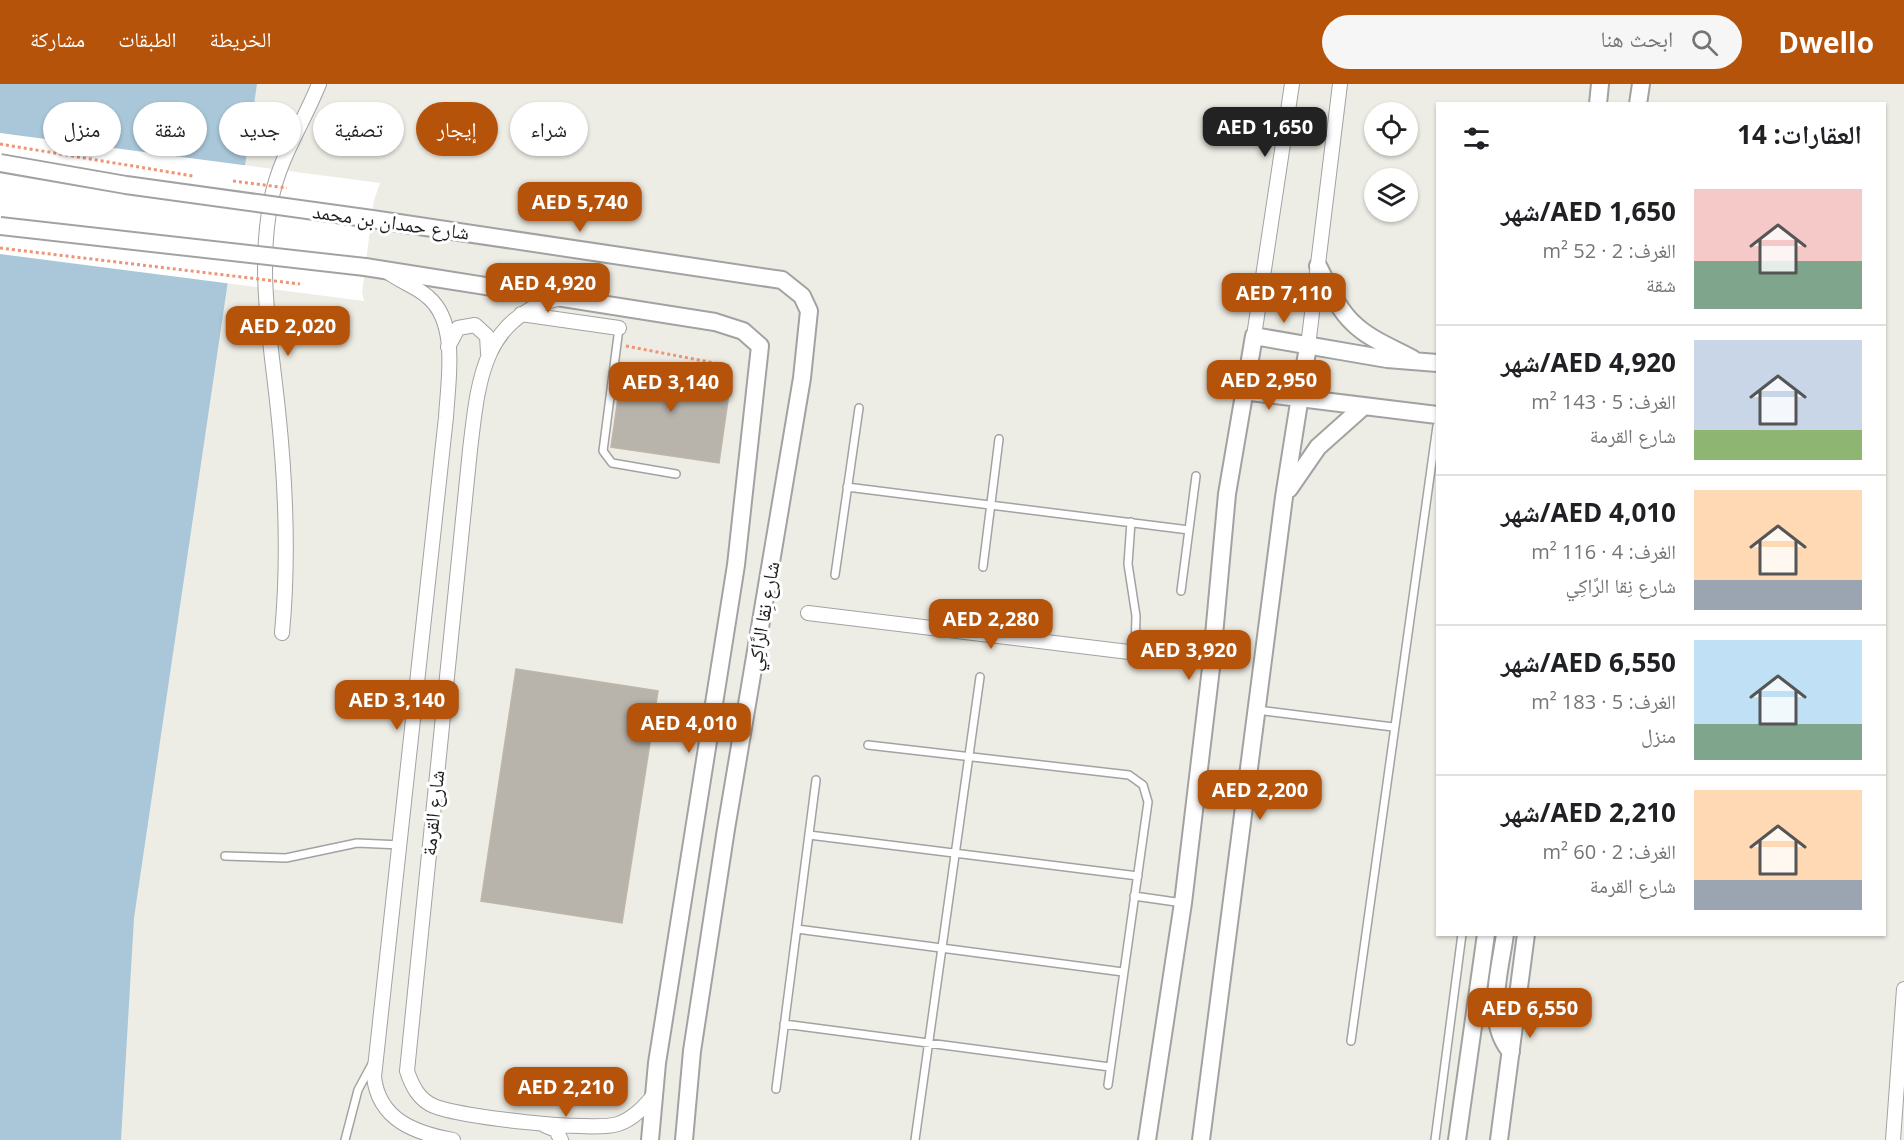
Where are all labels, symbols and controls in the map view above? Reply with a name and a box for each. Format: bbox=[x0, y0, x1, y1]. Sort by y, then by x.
search box bbox=[1322, 15, 1742, 69]
text: ابحث هنا bbox=[1601, 23, 1673, 53]
text: Dwello bbox=[1778, 23, 1874, 61]
text: مشاركة bbox=[30, 25, 85, 53]
text: الطبقات bbox=[118, 25, 177, 53]
text: الخريطة bbox=[210, 25, 271, 53]
icon: search bbox=[1688, 26, 1721, 59]
chip: منزل bbox=[43, 102, 121, 156]
chip: شقة bbox=[133, 102, 207, 156]
chip: جديد bbox=[219, 102, 301, 156]
chip: تصفية bbox=[313, 102, 404, 156]
chip: إيجار bbox=[416, 102, 498, 156]
chip: شراء bbox=[510, 102, 588, 156]
map controls bbox=[1364, 102, 1418, 222]
button: locate bbox=[1364, 102, 1418, 156]
pin: AED 1,650 bbox=[1196, 107, 1334, 158]
text: AED 1,650 bbox=[1217, 113, 1313, 140]
text: العقارات: 14 bbox=[1737, 116, 1862, 152]
icon: filters bbox=[1460, 122, 1493, 155]
button: layers bbox=[1364, 168, 1418, 222]
pin: AED 5,740 bbox=[511, 182, 649, 233]
text: AED 5,740 bbox=[532, 188, 628, 215]
text: AED 1,650/شهر bbox=[1501, 193, 1676, 229]
street label: شارع حمدان بن محمد bbox=[311, 197, 471, 246]
icon: home bbox=[1742, 213, 1814, 285]
text: الغرف: 2 · 52 m² bbox=[1543, 237, 1676, 264]
pin: AED 4,920 bbox=[479, 263, 617, 314]
text: AED 4,920 bbox=[500, 269, 596, 296]
text: شقة bbox=[1646, 271, 1676, 298]
pin: AED 7,110 bbox=[1215, 273, 1353, 324]
text: AED 7,110 bbox=[1236, 279, 1332, 306]
pin: AED 2,020 bbox=[219, 306, 357, 357]
text: AED 2,020 bbox=[240, 312, 336, 339]
text: AED 4,920/شهر bbox=[1501, 344, 1676, 380]
pin: AED 2,950 bbox=[1200, 360, 1338, 411]
pin: AED 3,140 bbox=[602, 362, 740, 413]
icon: home bbox=[1742, 364, 1814, 436]
text: AED 2,950 bbox=[1221, 366, 1317, 393]
text: AED 3,140 bbox=[623, 368, 719, 395]
text: الغرف: 5 · 143 m² bbox=[1531, 388, 1676, 415]
text: شارع القرمة bbox=[1590, 422, 1676, 449]
text: AED 4,010/شهر bbox=[1501, 494, 1676, 530]
icon: home bbox=[1742, 514, 1814, 586]
text: الغرف: 4 · 116 m² bbox=[1531, 538, 1676, 565]
street label: شارع نِقا الرَّاكِي bbox=[740, 559, 788, 673]
text: شارع نِقا الرَّاكِي bbox=[1565, 572, 1676, 599]
pin: AED 2,280 bbox=[922, 599, 1060, 650]
text: AED 2,280 bbox=[943, 605, 1039, 632]
pin: AED 3,920 bbox=[1120, 630, 1258, 681]
text: AED 3,920 bbox=[1141, 636, 1237, 663]
text: AED 6,550/شهر bbox=[1501, 644, 1676, 680]
icon: home bbox=[1742, 664, 1814, 736]
pin: AED 3,140 bbox=[328, 680, 466, 731]
text: AED 3,140 bbox=[349, 686, 445, 713]
text: الغرف: 5 · 183 m² bbox=[1531, 688, 1676, 715]
pin: AED 4,010 bbox=[620, 703, 758, 754]
text: AED 4,010 bbox=[641, 709, 737, 736]
text: منزل bbox=[1641, 722, 1676, 749]
street label: شارع القرمة bbox=[415, 769, 450, 857]
pin: AED 2,200 bbox=[1191, 770, 1329, 821]
text: AED 2,200 bbox=[1212, 776, 1308, 803]
text: AED 2,210/شهر bbox=[1501, 794, 1676, 830]
icon: home bbox=[1742, 814, 1814, 886]
text: الغرف: 2 · 60 m² bbox=[1543, 838, 1676, 865]
text: شارع القرمة bbox=[1590, 872, 1676, 899]
pin: AED 6,550 bbox=[1461, 988, 1599, 1039]
text: AED 6,550 bbox=[1482, 994, 1578, 1021]
pin: AED 2,210 bbox=[497, 1067, 635, 1118]
text: AED 2,210 bbox=[518, 1073, 614, 1100]

